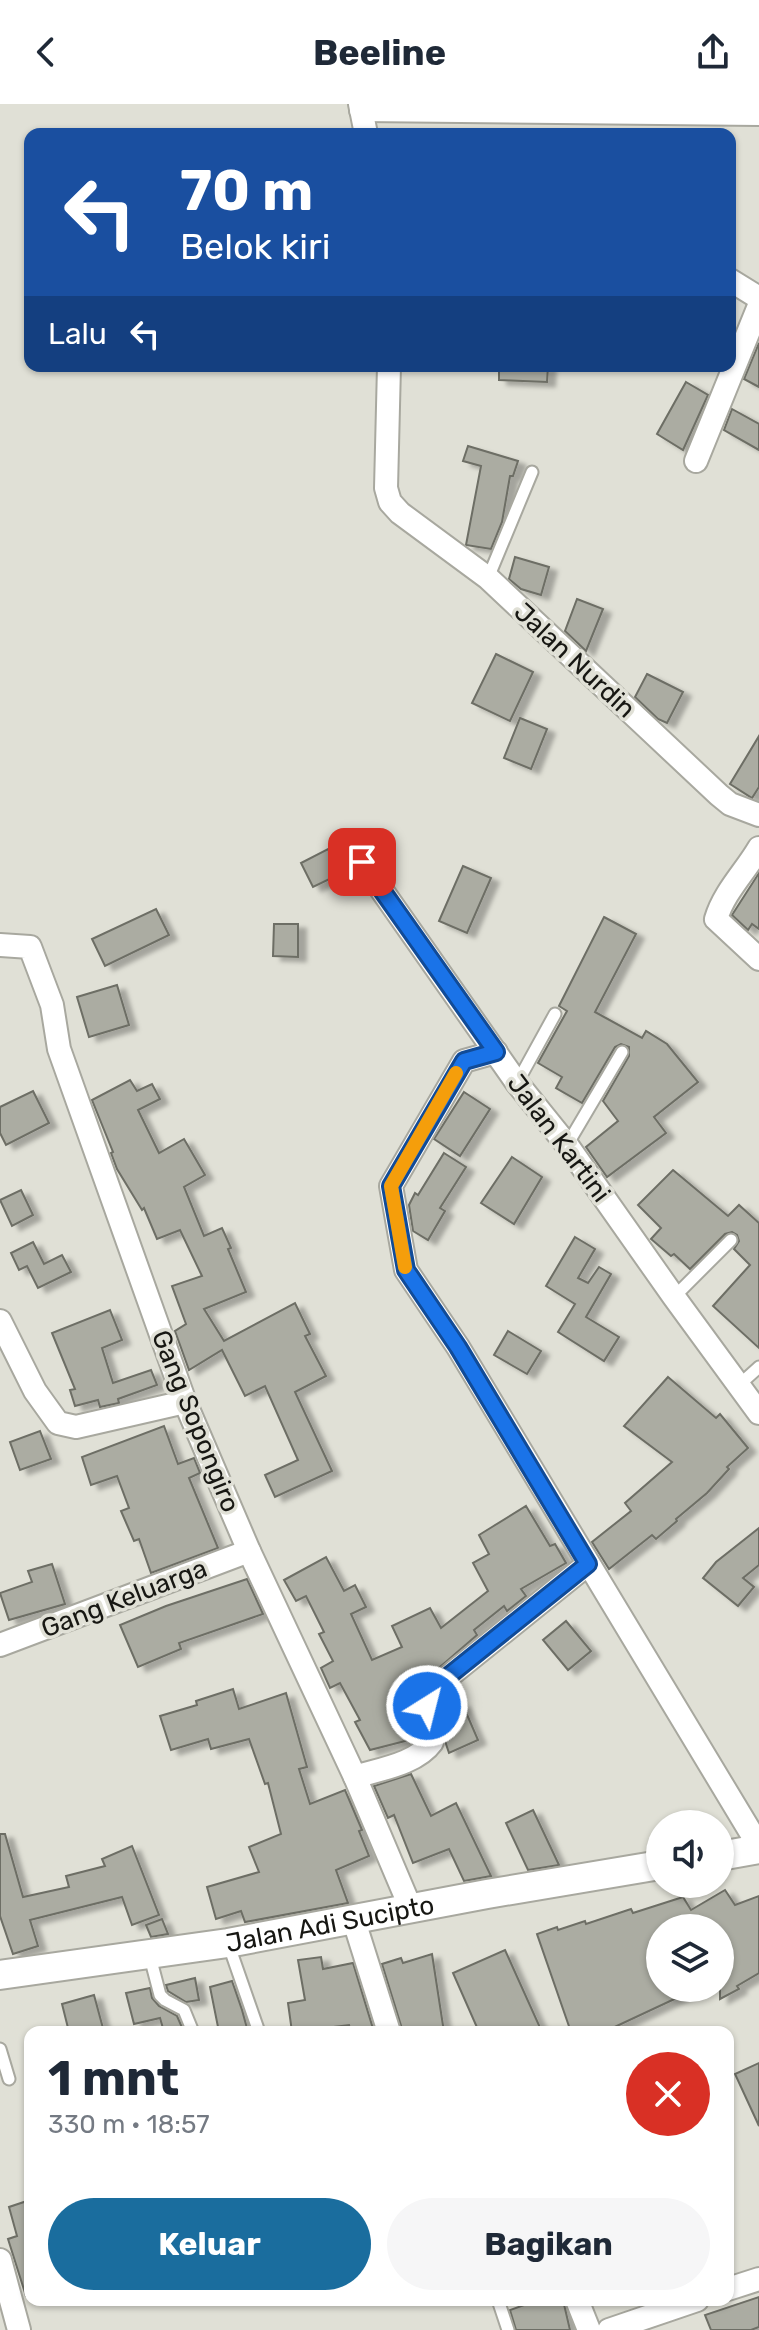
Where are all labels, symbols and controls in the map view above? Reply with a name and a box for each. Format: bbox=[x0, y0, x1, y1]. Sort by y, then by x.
icon: back bbox=[24, 30, 68, 74]
icon: share bbox=[691, 30, 735, 74]
text: Beeline bbox=[313, 31, 446, 74]
text: 70 m bbox=[180, 158, 313, 224]
icon: left bbox=[48, 160, 152, 264]
text: Belok kiri bbox=[180, 225, 330, 268]
icon: left bbox=[123, 312, 167, 356]
text: Lalu bbox=[48, 316, 107, 352]
street label: Jalan Nurdin bbox=[508, 596, 642, 724]
pin bbox=[328, 828, 396, 896]
icon: arrive bbox=[340, 840, 384, 884]
street label: Jalan Kartini bbox=[501, 1068, 617, 1208]
street label: Gang Sopongiro bbox=[145, 1326, 246, 1517]
street label: Gang Keluarga bbox=[37, 1553, 211, 1644]
position arrow bbox=[385, 1664, 469, 1748]
map controls bbox=[646, 1810, 734, 2002]
button: sound bbox=[646, 1810, 734, 1898]
street label: Jalan Adi Sucipto bbox=[223, 1889, 437, 1959]
button: layers bbox=[646, 1914, 734, 2002]
text: 1 mnt bbox=[48, 2050, 179, 2107]
button: close bbox=[626, 2052, 710, 2136]
text: 330 m · 18:57 bbox=[48, 2109, 210, 2140]
button: Keluar bbox=[48, 2198, 371, 2290]
button: Bagikan bbox=[387, 2198, 710, 2290]

